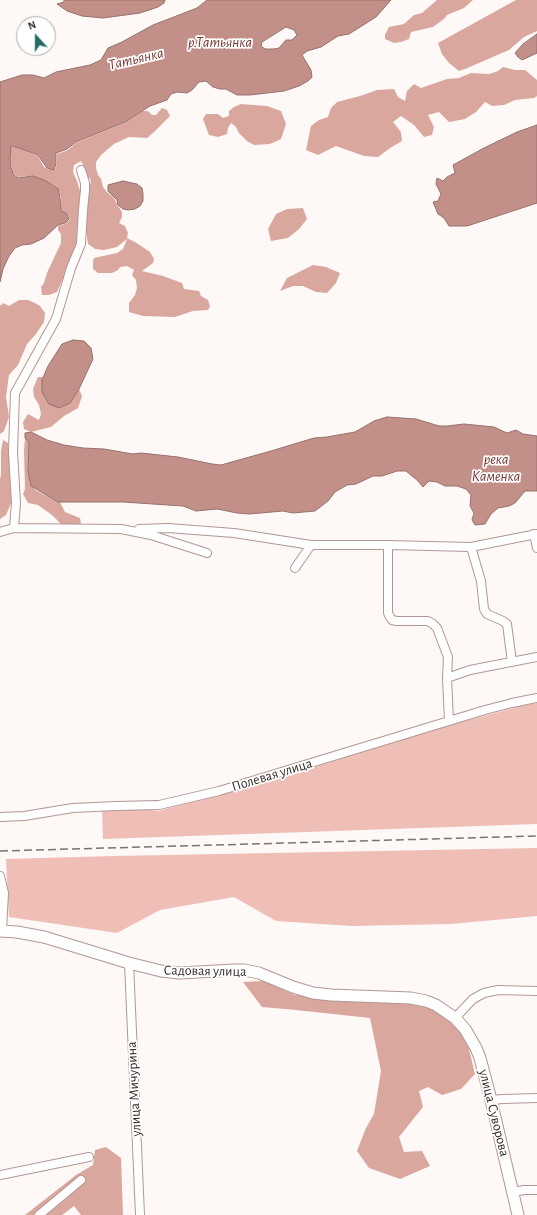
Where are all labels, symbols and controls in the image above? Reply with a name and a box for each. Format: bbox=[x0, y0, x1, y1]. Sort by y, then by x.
north arrow bbox=[16, 16, 56, 56]
text: N bbox=[26, 19, 37, 32]
water label: р.Татьянка bbox=[188, 33, 252, 51]
water label: Татьянка bbox=[107, 44, 165, 74]
water label: река Каменка bbox=[472, 450, 520, 485]
street label: Полевая улица bbox=[230, 755, 314, 795]
street label: Садовая улица bbox=[163, 962, 247, 980]
street label: улица Мичурина bbox=[123, 1041, 145, 1137]
street label: улица Суворова bbox=[475, 1068, 513, 1158]

